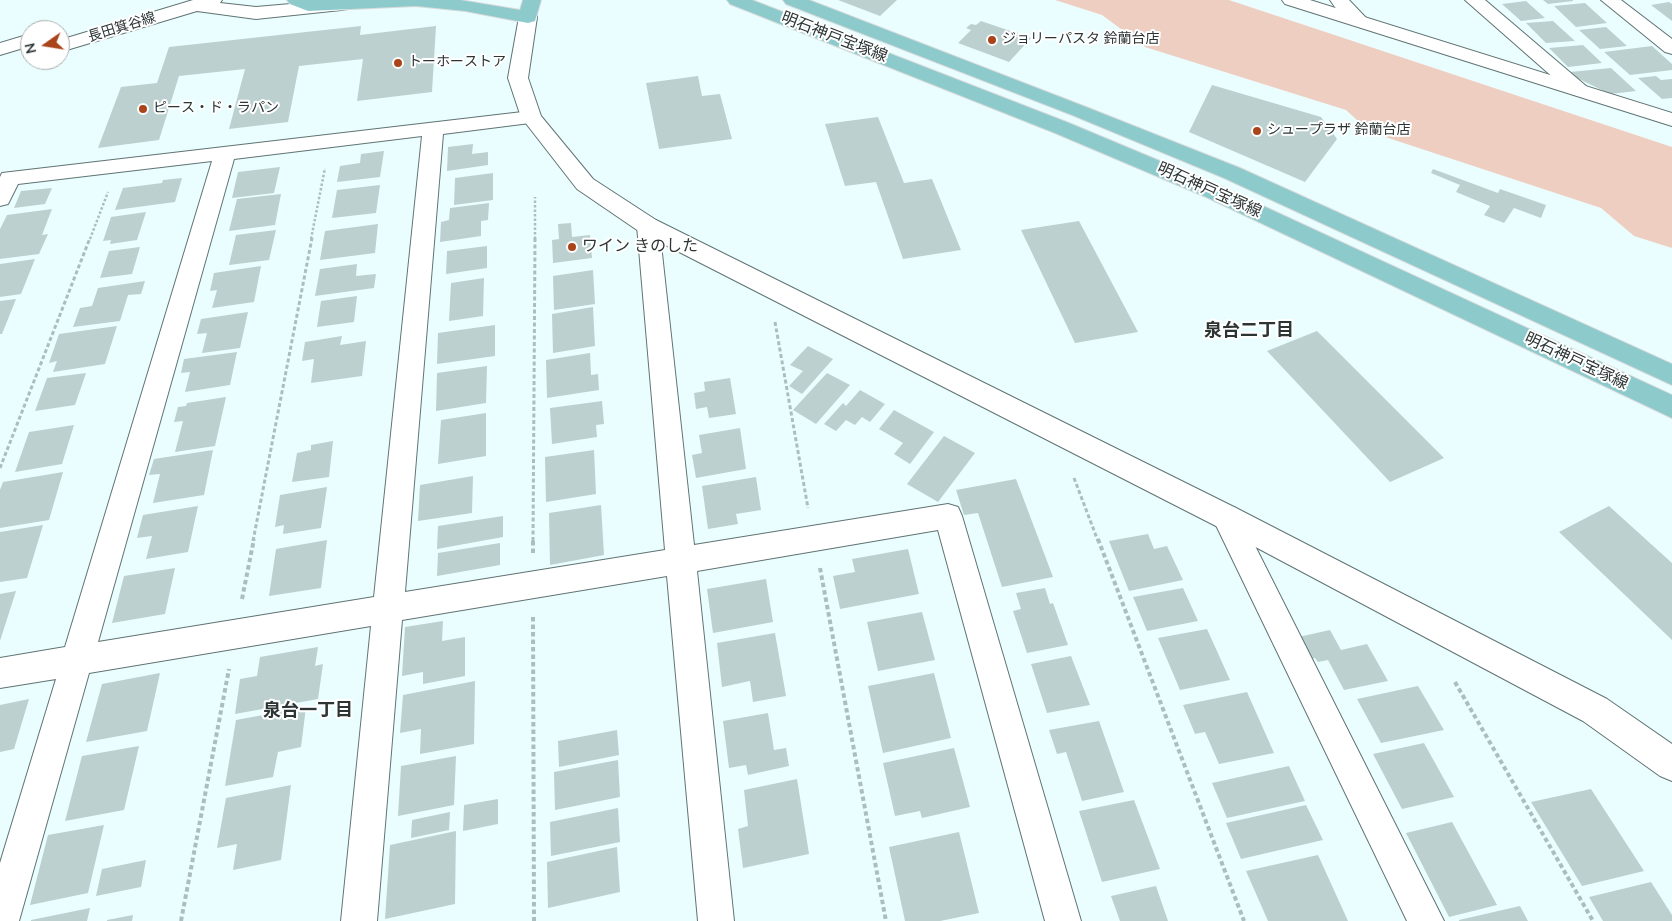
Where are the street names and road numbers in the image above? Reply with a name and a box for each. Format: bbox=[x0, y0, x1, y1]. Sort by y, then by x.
street label: 明石神戸宝塚線 bbox=[778, 9, 890, 67]
street label: 長田箕谷線 bbox=[86, 10, 158, 46]
street label: 明石神戸宝塚線 bbox=[1154, 159, 1264, 223]
street label: 明石神戸宝塚線 bbox=[1521, 330, 1631, 394]

